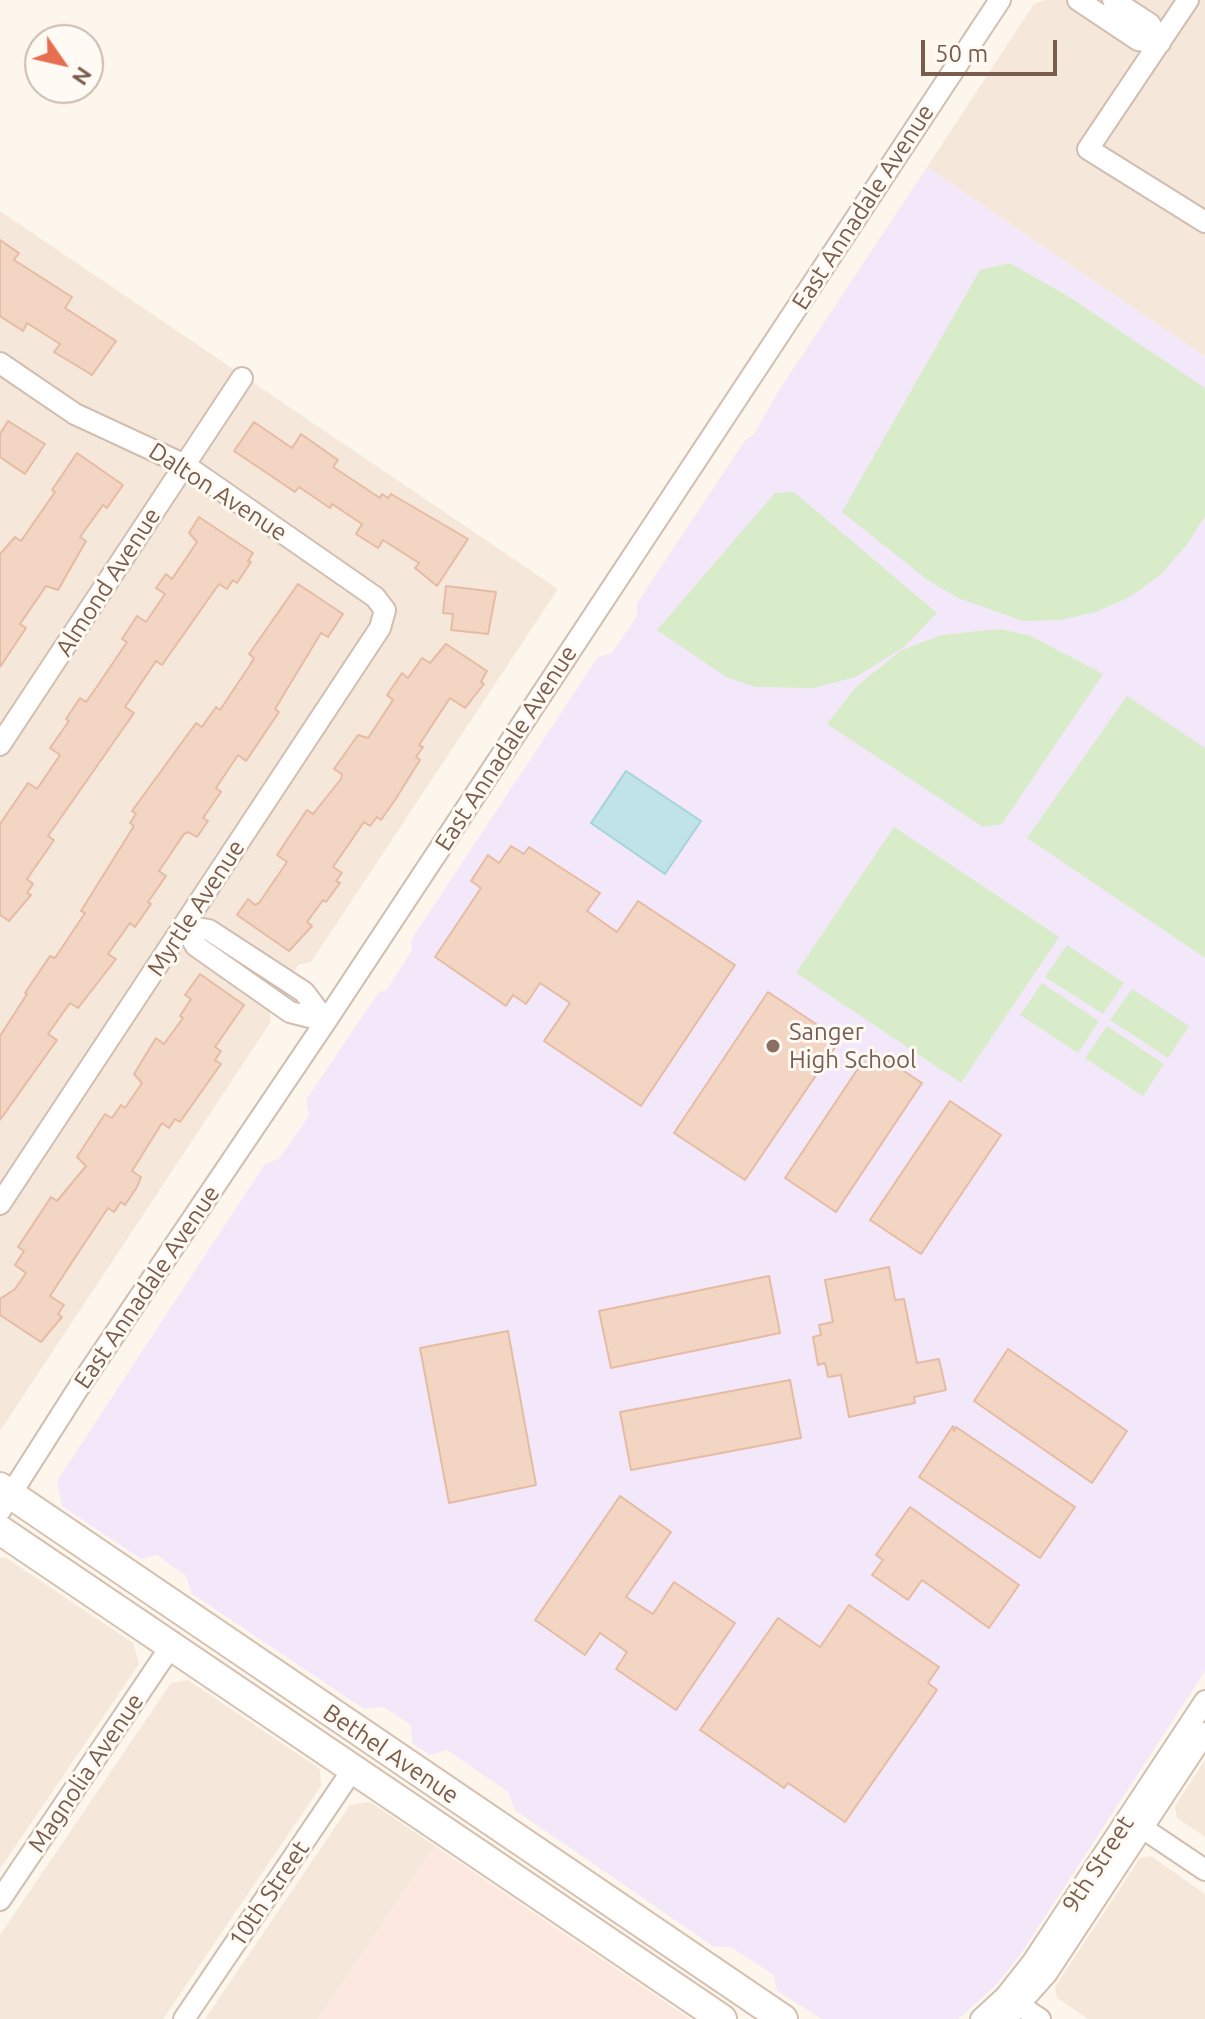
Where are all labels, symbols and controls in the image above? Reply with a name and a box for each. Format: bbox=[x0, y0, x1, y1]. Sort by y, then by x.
north arrow bbox=[24, 24, 104, 104]
scale bar bbox=[925, 24, 1061, 74]
text: 50 m bbox=[935, 40, 988, 67]
text: N bbox=[68, 63, 98, 90]
street label: East Annadale Avenue bbox=[786, 99, 940, 315]
street label: Dalton Avenue bbox=[143, 437, 293, 547]
street label: Almond Avenue bbox=[49, 503, 167, 661]
street label: East Annadale Avenue bbox=[429, 640, 583, 856]
street label: Myrtle Avenue bbox=[141, 834, 251, 982]
place label: Sanger High School bbox=[789, 1018, 916, 1074]
marker: Sanger High School bbox=[764, 1037, 782, 1055]
street label: East Annadale Avenue bbox=[68, 1180, 226, 1394]
street label: Magnolia Avenue bbox=[22, 1688, 150, 1858]
street label: Bethel Avenue bbox=[318, 1698, 464, 1810]
street label: 9th Street bbox=[1056, 1810, 1140, 1918]
street label: 10th Street bbox=[223, 1835, 315, 1953]

